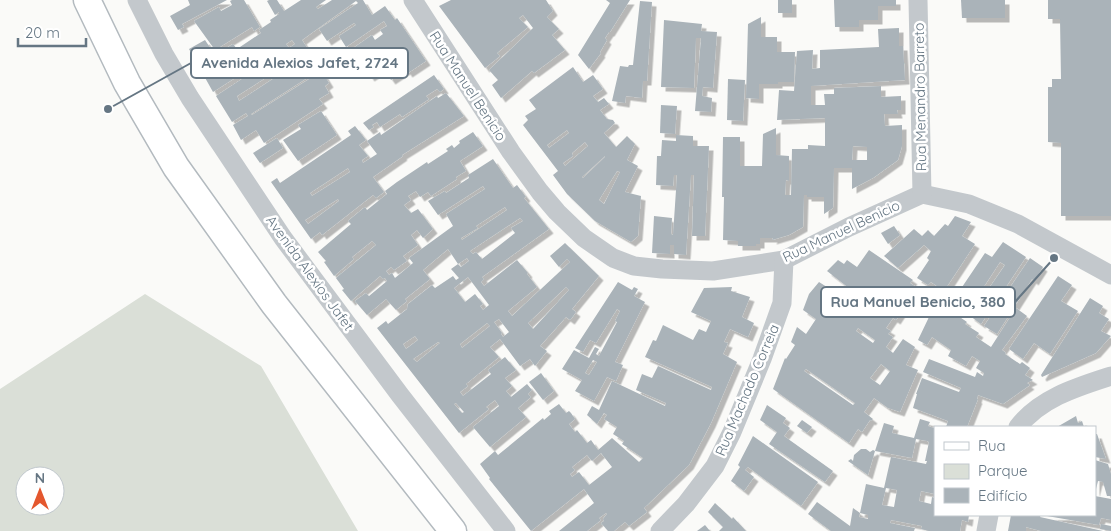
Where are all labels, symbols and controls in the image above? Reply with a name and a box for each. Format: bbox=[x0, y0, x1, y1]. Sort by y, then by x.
scale bar bbox=[18, 15, 85, 47]
text: 20 m bbox=[25, 23, 60, 42]
street label: Rua Menandro Barreto bbox=[910, 23, 930, 171]
street label: Rua Manuel Benicio bbox=[426, 28, 510, 144]
callout: Avenida Alexios Jafet, 2724 bbox=[191, 48, 408, 78]
text: Avenida Alexios Jafet, 2724 bbox=[201, 53, 399, 72]
street label: Rua Manuel Benicio bbox=[779, 196, 903, 266]
street label: Avenida Alexios Jafet bbox=[262, 212, 358, 334]
callout: Rua Manuel Benicio, 380 bbox=[821, 287, 1015, 317]
text: Rua Manuel Benicio, 380 bbox=[831, 292, 1005, 311]
street label: Rua Machado Correia bbox=[711, 321, 783, 459]
legend bbox=[934, 426, 1096, 516]
text: Rua bbox=[978, 436, 1006, 455]
text: Parque bbox=[978, 461, 1028, 480]
north arrow bbox=[15, 466, 65, 516]
text: N bbox=[35, 469, 45, 487]
text: Edifício bbox=[978, 486, 1027, 505]

